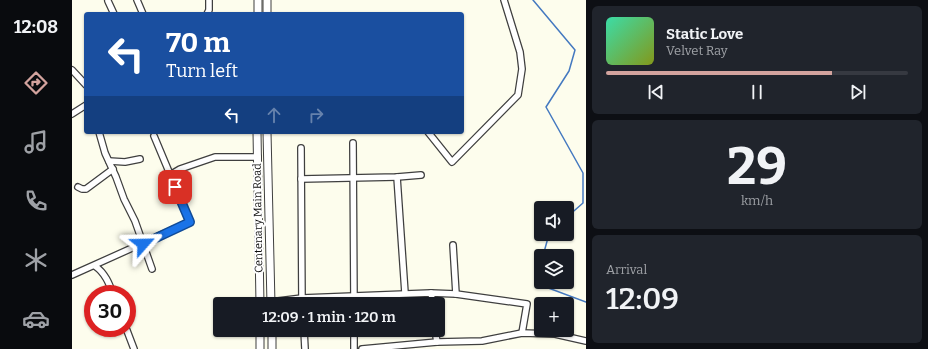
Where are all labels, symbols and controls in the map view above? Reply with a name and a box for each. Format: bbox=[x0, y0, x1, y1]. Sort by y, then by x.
text: 12:08 bbox=[14, 16, 58, 38]
text: Static Love bbox=[666, 25, 743, 43]
text: 70 m bbox=[166, 26, 230, 59]
icon: left bbox=[100, 28, 152, 80]
text: Velvet Ray bbox=[666, 43, 728, 58]
text: Turn left bbox=[166, 60, 238, 82]
icon: directions bbox=[22, 69, 50, 97]
icon: previous bbox=[645, 81, 667, 103]
icon: pause bbox=[746, 81, 768, 103]
icon: next bbox=[847, 81, 869, 103]
icon: left bbox=[221, 104, 243, 126]
icon: ahead bbox=[263, 104, 285, 126]
icon: right bbox=[305, 104, 327, 126]
icon: music bbox=[22, 128, 50, 156]
text: 29 bbox=[727, 135, 787, 198]
street label: Centenary Main Road bbox=[251, 163, 265, 273]
pin bbox=[158, 170, 192, 204]
icon: arrive bbox=[164, 176, 186, 198]
icon: phone bbox=[22, 187, 50, 215]
text: km/h bbox=[741, 193, 773, 208]
map controls bbox=[534, 201, 574, 337]
button: sound bbox=[534, 201, 574, 241]
position arrow bbox=[122, 223, 164, 265]
icon: climate bbox=[22, 246, 50, 274]
button: layers bbox=[534, 249, 574, 289]
text: Arrival bbox=[606, 262, 647, 277]
text: 12:09 bbox=[606, 281, 679, 317]
speed limit sign: 30 bbox=[84, 285, 136, 337]
button: + bbox=[534, 297, 574, 337]
icon: car bbox=[22, 305, 50, 333]
text: 12:09 · 1 min · 120 m bbox=[262, 308, 396, 326]

